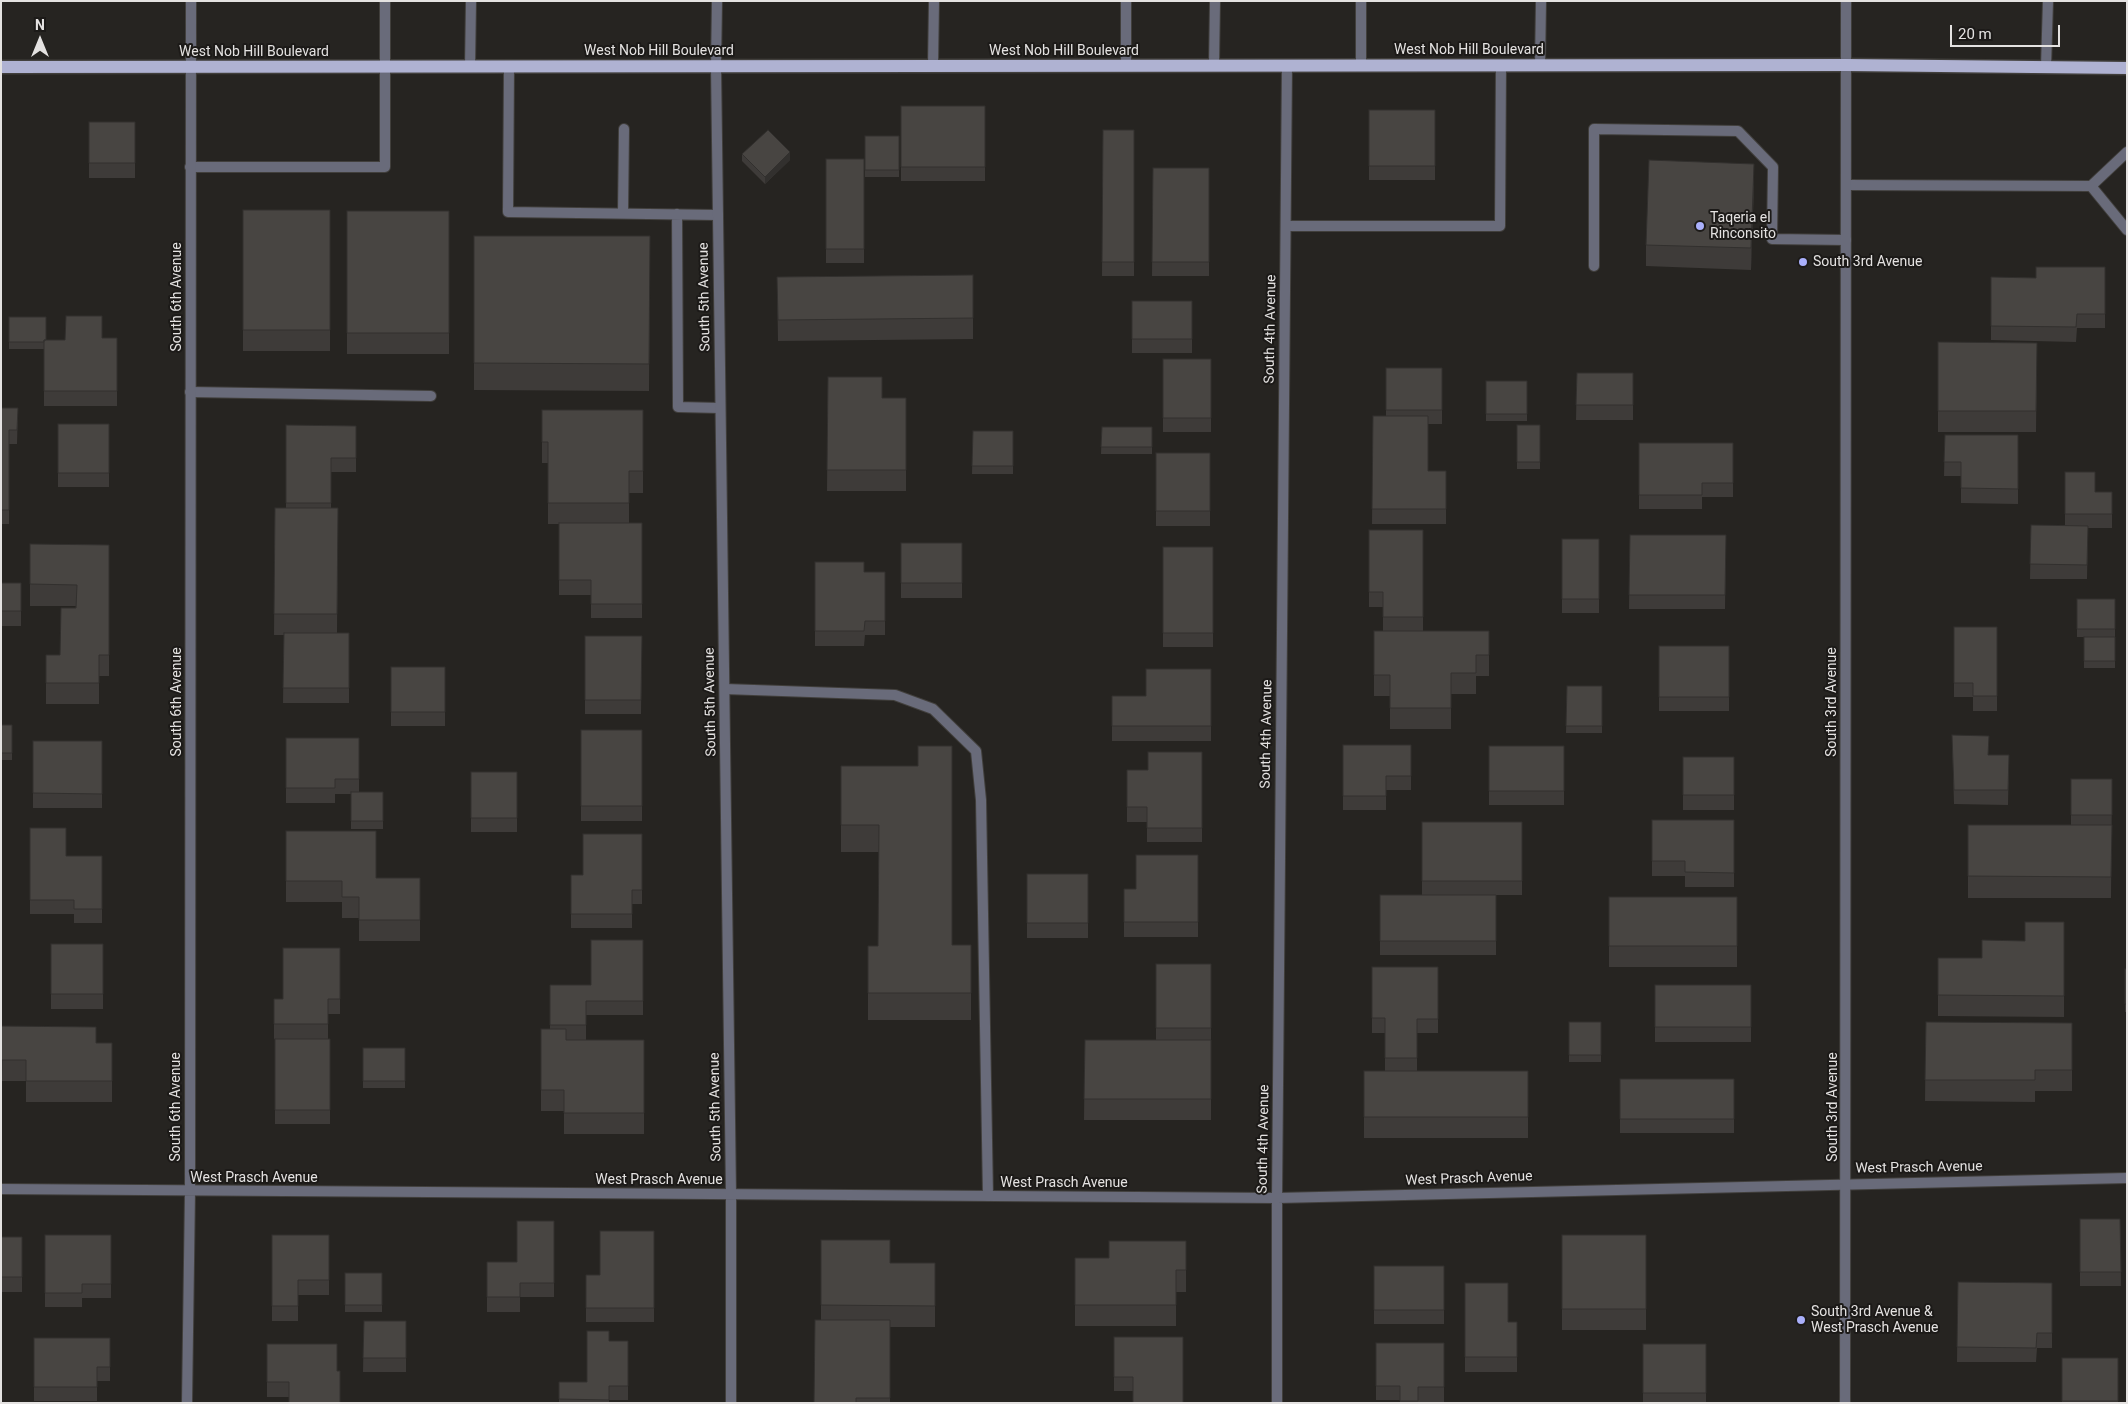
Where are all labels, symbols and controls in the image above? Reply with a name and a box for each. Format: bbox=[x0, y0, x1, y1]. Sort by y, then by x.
north arrow bbox=[15, 15, 65, 65]
scale bar bbox=[1953, 15, 2063, 47]
text: N bbox=[35, 17, 45, 33]
text: 20 m bbox=[1958, 25, 1992, 43]
street label: West Nob Hill Boulevard bbox=[1394, 42, 1544, 58]
street label: West Nob Hill Boulevard bbox=[584, 43, 734, 59]
street label: West Nob Hill Boulevard bbox=[989, 43, 1139, 59]
street label: West Nob Hill Boulevard bbox=[179, 44, 329, 60]
place label: Taqeria el Rinconsito bbox=[1710, 210, 1776, 242]
marker: Taqeria el Rinconsito bbox=[1694, 220, 1706, 232]
street label: South 6th Avenue bbox=[169, 242, 185, 352]
street label: South 5th Avenue bbox=[696, 242, 714, 352]
place label: South 3rd Avenue bbox=[1813, 254, 1922, 270]
marker: South 3rd Avenue bbox=[1797, 256, 1809, 268]
street label: South 4th Avenue bbox=[1262, 274, 1280, 384]
street label: South 6th Avenue bbox=[169, 647, 185, 757]
street label: South 5th Avenue bbox=[702, 647, 720, 757]
street label: South 3rd Avenue bbox=[1824, 647, 1840, 757]
street label: South 4th Avenue bbox=[1258, 679, 1276, 789]
street label: South 6th Avenue bbox=[168, 1052, 184, 1162]
street label: South 5th Avenue bbox=[707, 1052, 725, 1162]
street label: South 3rd Avenue bbox=[1825, 1052, 1841, 1162]
street label: South 4th Avenue bbox=[1255, 1084, 1273, 1194]
street label: West Prasch Avenue bbox=[1855, 1158, 1983, 1178]
street label: West Prasch Avenue bbox=[1405, 1168, 1533, 1190]
street label: West Prasch Avenue bbox=[190, 1170, 318, 1186]
street label: West Prasch Avenue bbox=[595, 1172, 723, 1188]
street label: West Prasch Avenue bbox=[1000, 1175, 1128, 1191]
place label: South 3rd Avenue & West Prasch Avenue bbox=[1811, 1304, 1938, 1336]
marker: South 3rd Avenue & West Prasch Avenue bbox=[1795, 1314, 1807, 1326]

